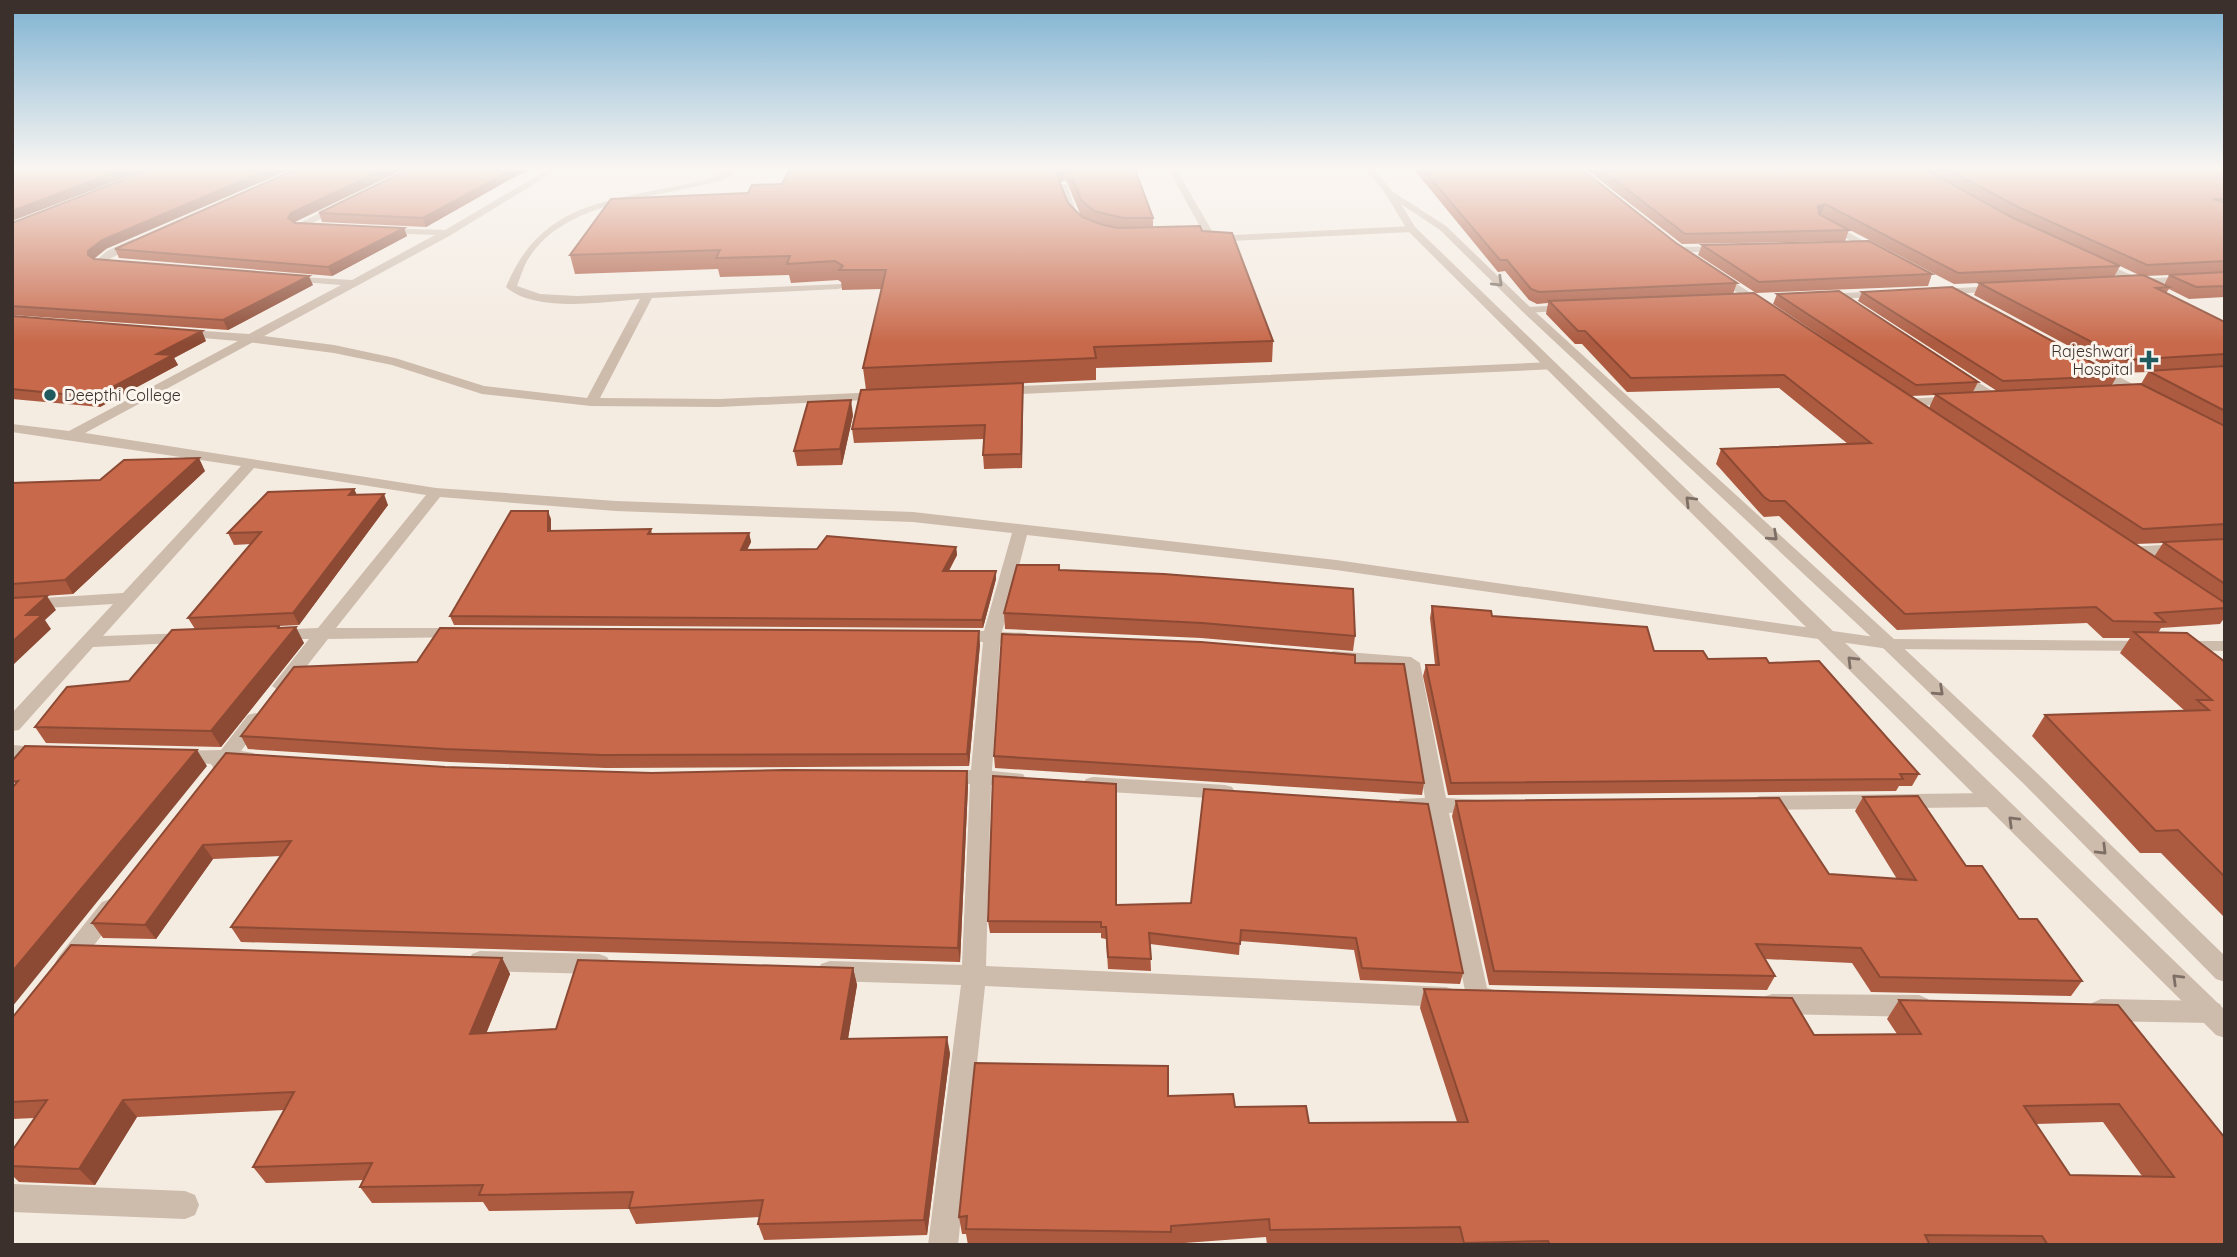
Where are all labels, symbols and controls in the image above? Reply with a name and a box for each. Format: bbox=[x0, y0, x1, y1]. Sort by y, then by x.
one-way arrow bbox=[1490, 273, 1503, 286]
place label: Rajeshwari Hospital bbox=[2051, 341, 2133, 379]
marker: Rajeshwari Hospital bbox=[2139, 350, 2159, 370]
place label: Deepthi College bbox=[64, 385, 181, 405]
marker: Deepthi College bbox=[42, 387, 58, 403]
one-way arrow bbox=[1685, 496, 1698, 509]
one-way arrow bbox=[1765, 528, 1778, 541]
one-way arrow bbox=[1847, 656, 1860, 669]
one-way arrow bbox=[1931, 683, 1944, 696]
one-way arrow bbox=[2009, 816, 2022, 829]
one-way arrow bbox=[2094, 841, 2107, 854]
one-way arrow bbox=[2172, 974, 2185, 987]

